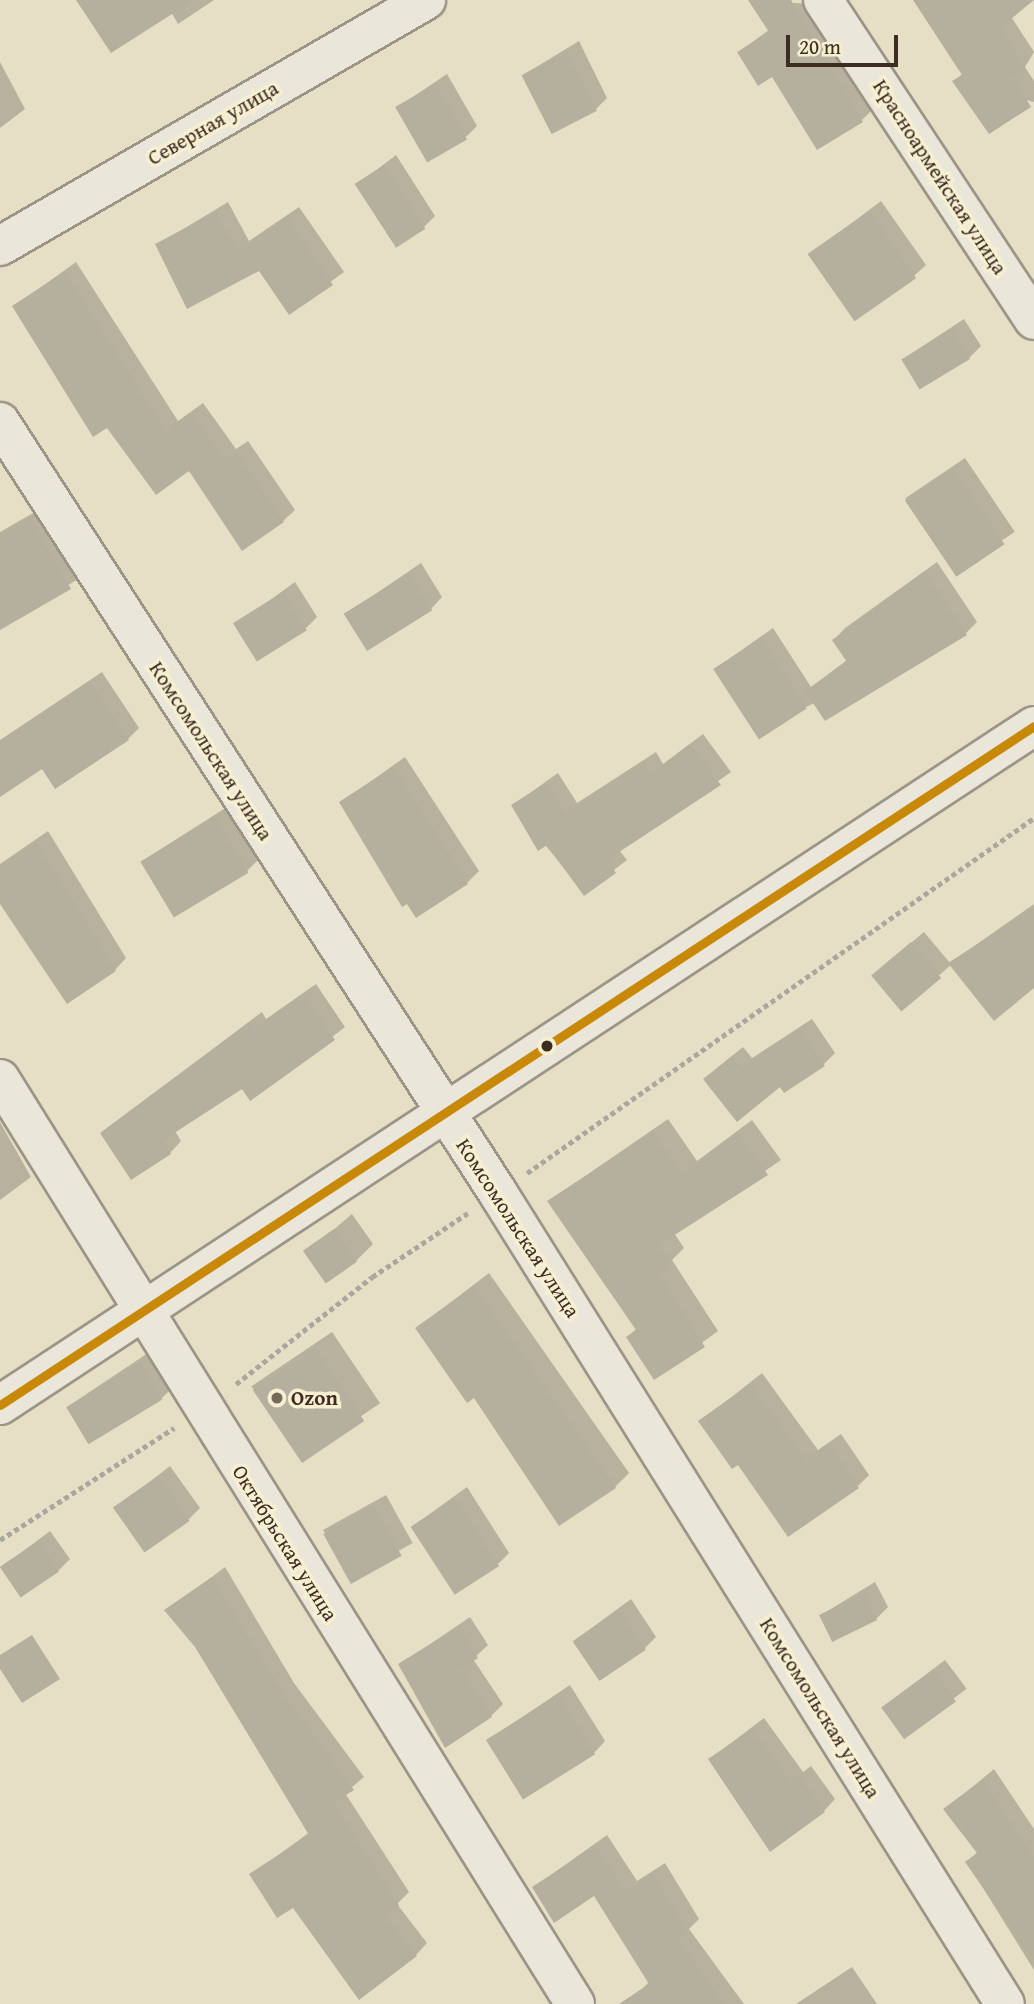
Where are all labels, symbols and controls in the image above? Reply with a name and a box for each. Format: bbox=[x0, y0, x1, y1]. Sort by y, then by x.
scale bar bbox=[789, 21, 901, 65]
text: 20 m bbox=[799, 31, 841, 62]
street label: Северная улица bbox=[143, 75, 283, 171]
street label: Красноармейская улица bbox=[868, 75, 1012, 279]
street label: Комсомольская улица bbox=[144, 657, 278, 845]
unlabelled marker bbox=[540, 1039, 554, 1053]
street label: Комсомольская улица bbox=[451, 1134, 585, 1322]
place label: Ozon bbox=[291, 1385, 338, 1411]
marker: Ozon bbox=[269, 1390, 285, 1406]
street label: Октябрьская улица bbox=[227, 1461, 343, 1625]
street label: Комсомольская улица bbox=[754, 1613, 886, 1803]

